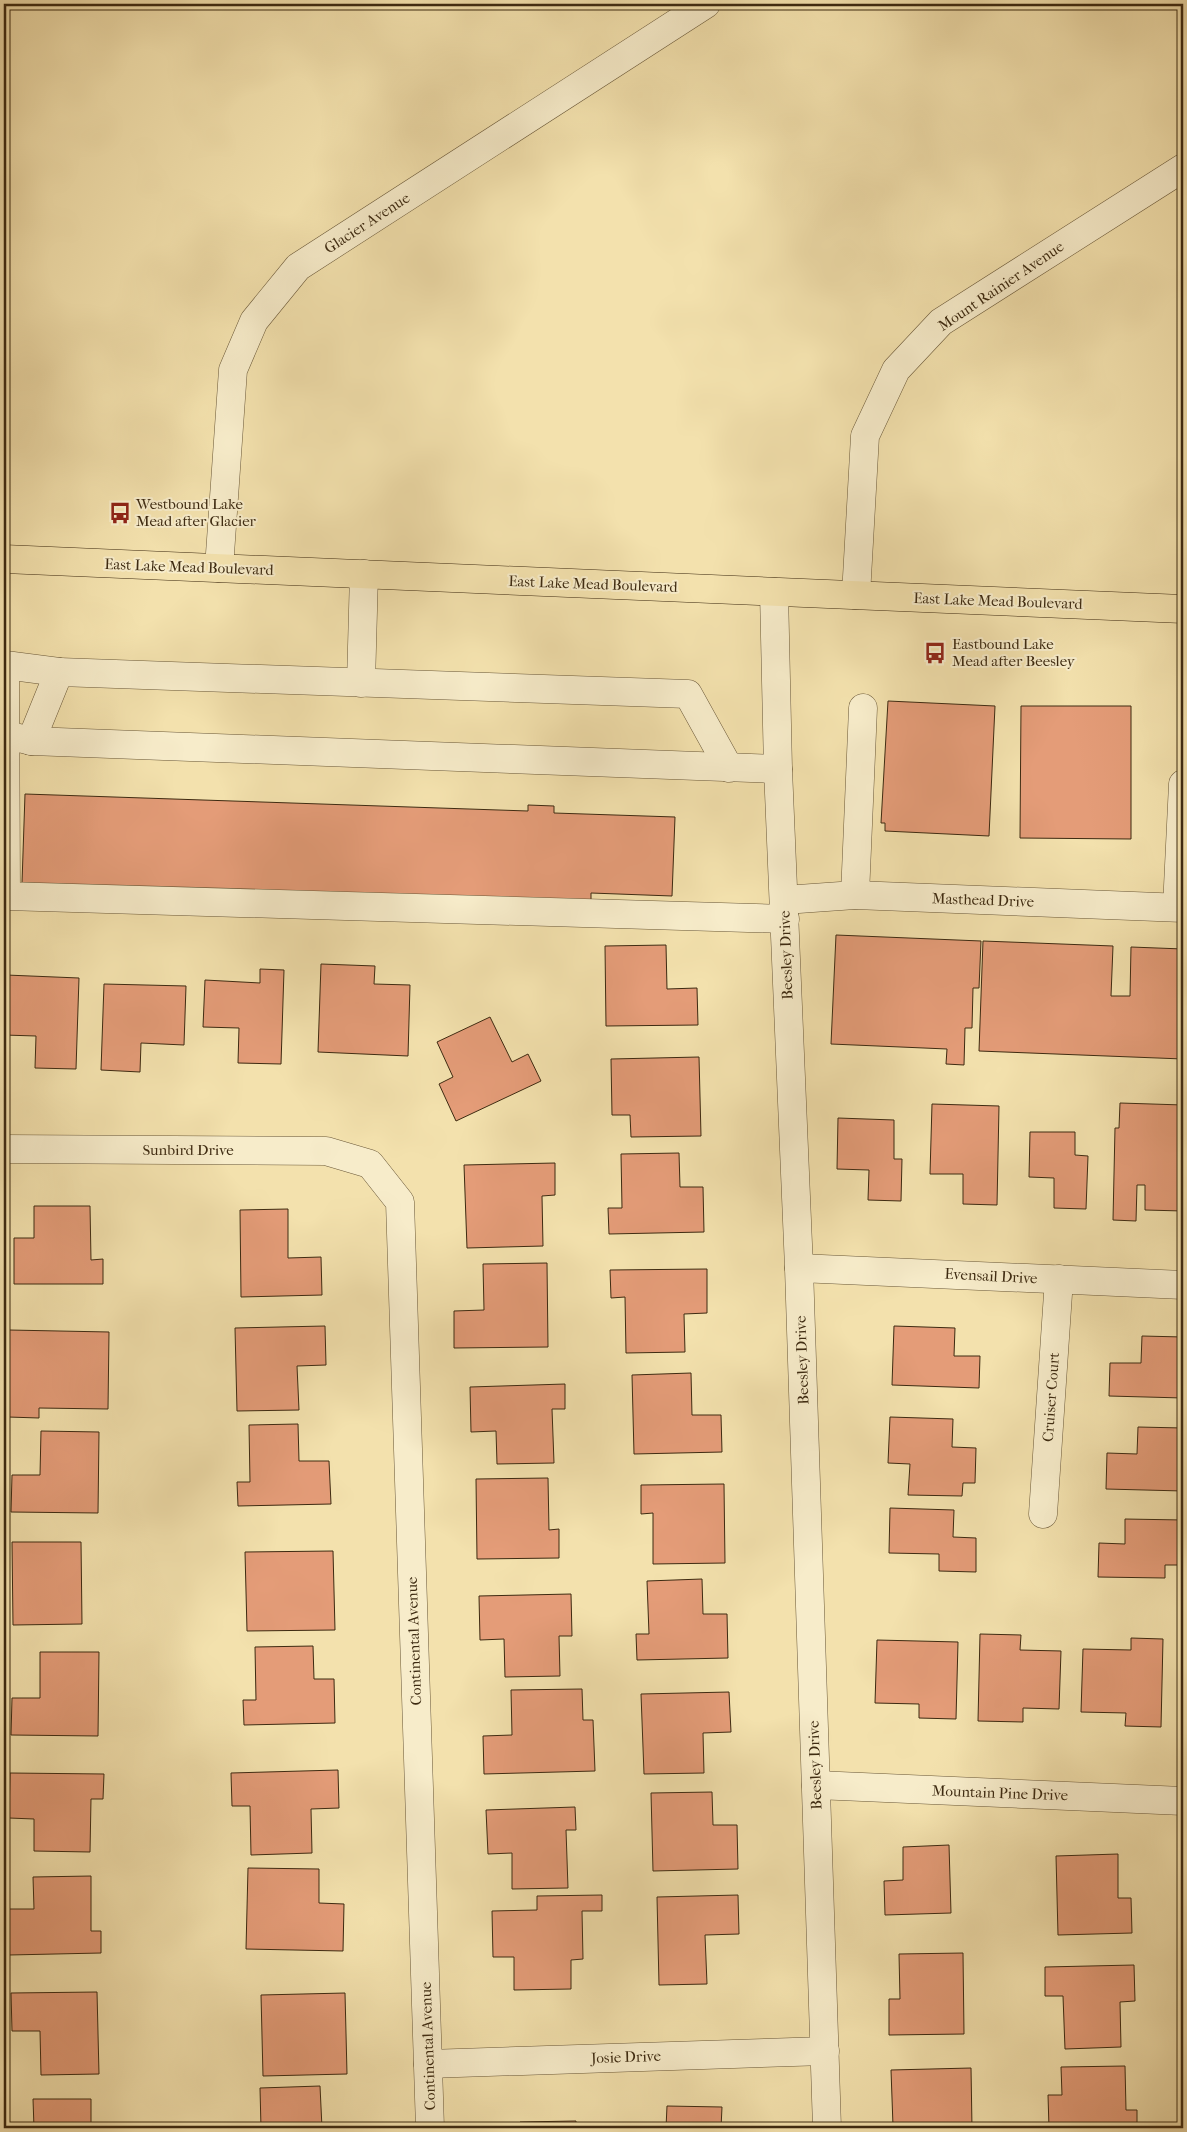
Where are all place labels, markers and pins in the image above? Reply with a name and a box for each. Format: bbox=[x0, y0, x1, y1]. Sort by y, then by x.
place label: Westbound Lake Mead after Glacier bbox=[135, 495, 257, 530]
bus stop icon: Westbound Lake Mead after Glacier bbox=[107, 500, 133, 526]
place label: Eastbound Lake Mead after Beesley bbox=[952, 635, 1076, 670]
bus stop icon: Eastbound Lake Mead after Beesley bbox=[922, 640, 948, 666]

